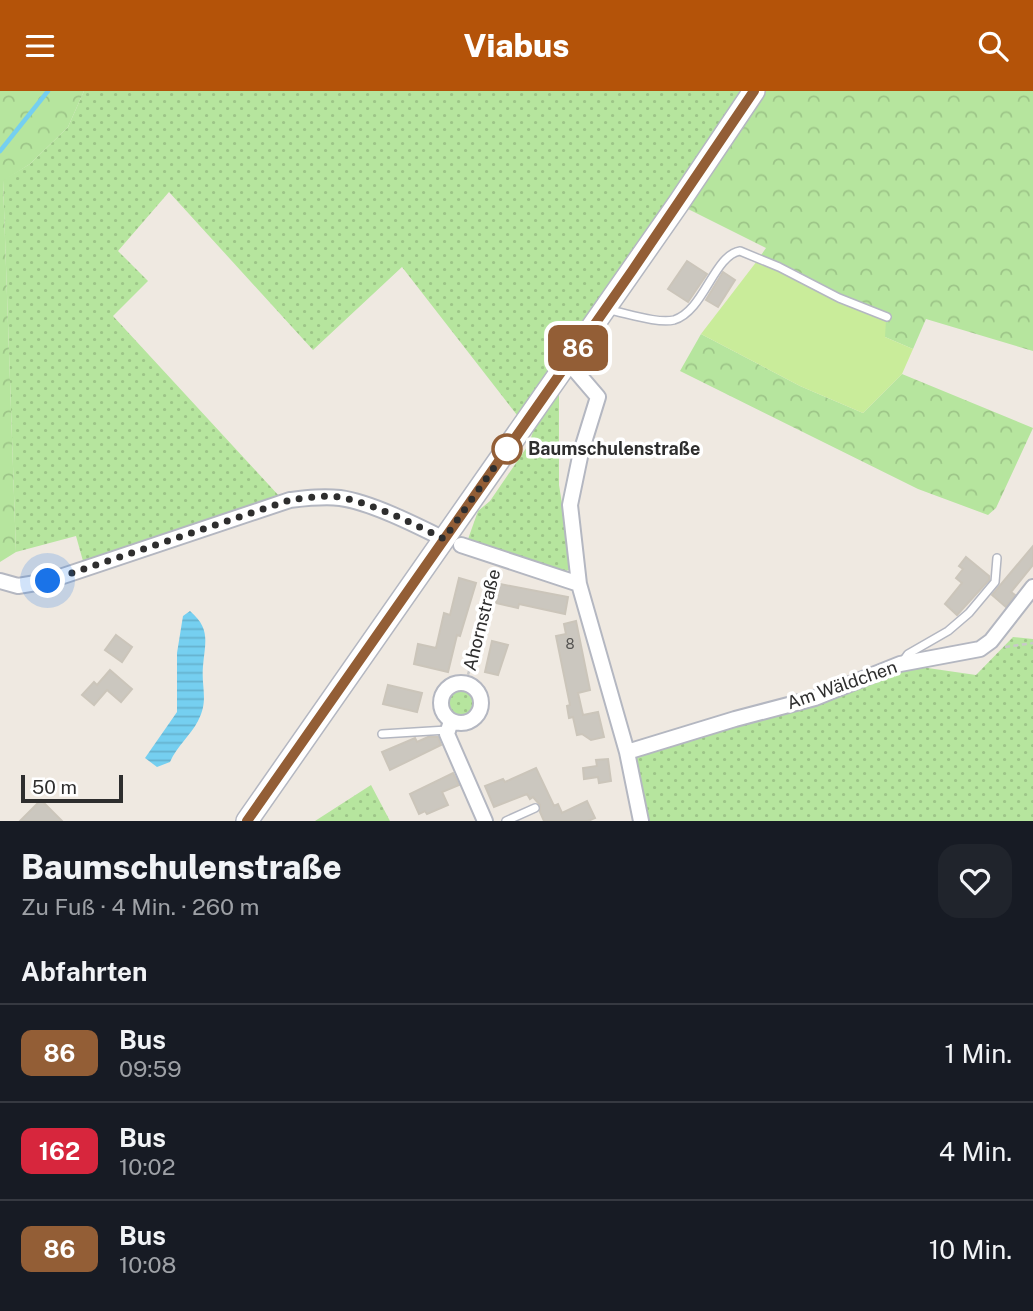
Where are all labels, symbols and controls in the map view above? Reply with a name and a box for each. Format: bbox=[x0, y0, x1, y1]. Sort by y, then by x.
icon: menu bbox=[21, 27, 59, 65]
text: Viabus bbox=[463, 27, 570, 64]
icon: search bbox=[974, 27, 1012, 65]
line badge: 86 bbox=[546, 325, 610, 371]
text: 86 bbox=[562, 334, 594, 362]
marker: Baumschulenstraße bbox=[492, 434, 522, 464]
place label: Baumschulenstraße bbox=[528, 438, 700, 459]
your location bbox=[30, 563, 65, 598]
street label: Ahornstraße bbox=[459, 567, 504, 673]
house number: 8 bbox=[565, 636, 575, 652]
street label: Am Wäldchen bbox=[784, 656, 900, 713]
scale bar bbox=[21, 772, 122, 804]
text: 50 m bbox=[32, 776, 77, 798]
button: heart bbox=[938, 844, 1012, 918]
text: Baumschulenstraße bbox=[21, 848, 342, 886]
text: Zu Fuß · 4 Min. · 260 m bbox=[21, 893, 260, 920]
text: Abfahrten bbox=[21, 956, 147, 987]
text: Bus bbox=[119, 1024, 166, 1055]
text: 1 Min. bbox=[945, 1038, 1012, 1069]
text: 86 bbox=[44, 1039, 75, 1067]
text: 09:59 bbox=[119, 1055, 182, 1082]
text: Bus bbox=[119, 1122, 166, 1153]
text: 4 Min. bbox=[939, 1136, 1012, 1167]
text: 162 bbox=[39, 1137, 80, 1165]
text: 10:02 bbox=[119, 1153, 175, 1180]
text: Bus bbox=[119, 1220, 166, 1251]
text: 10 Min. bbox=[929, 1234, 1012, 1265]
text: 86 bbox=[44, 1235, 75, 1263]
text: 10:08 bbox=[119, 1251, 176, 1278]

